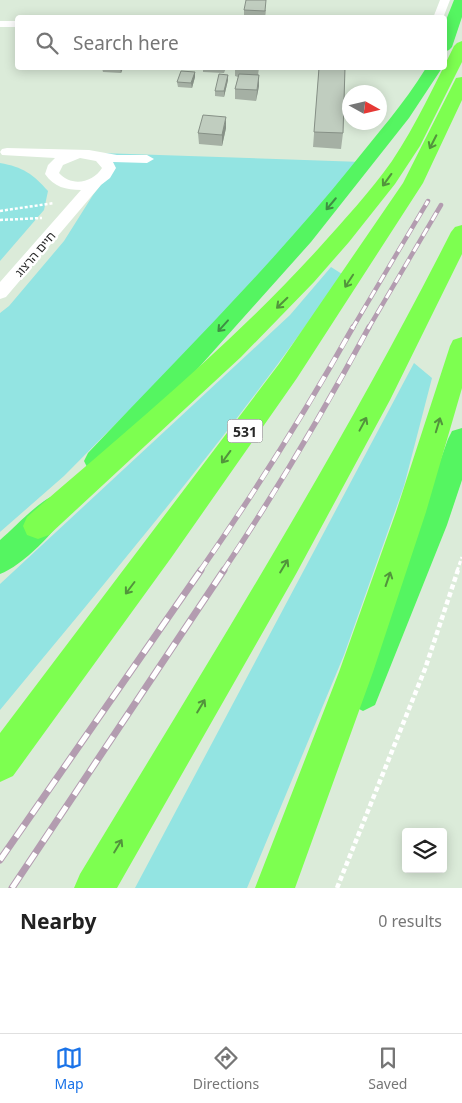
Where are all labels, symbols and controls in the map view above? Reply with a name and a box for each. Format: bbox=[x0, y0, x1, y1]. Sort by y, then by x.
search box bbox=[15, 15, 447, 70]
icon: search bbox=[33, 29, 61, 57]
text: Search here bbox=[73, 30, 179, 56]
north arrow bbox=[342, 85, 387, 130]
one-way arrow bbox=[428, 134, 437, 149]
one-way arrow bbox=[382, 173, 392, 187]
one-way arrow bbox=[326, 197, 337, 210]
street label: חיים הרצוג bbox=[11, 228, 59, 280]
one-way arrow bbox=[344, 273, 354, 287]
one-way arrow bbox=[275, 297, 288, 309]
one-way arrow bbox=[217, 319, 229, 332]
one-way arrow bbox=[358, 417, 368, 432]
one-way arrow bbox=[433, 417, 443, 433]
road number: 531 bbox=[228, 420, 262, 442]
one-way arrow bbox=[221, 450, 231, 464]
one-way arrow bbox=[280, 560, 290, 574]
one-way arrow bbox=[384, 572, 393, 588]
one-way arrow bbox=[125, 581, 136, 594]
one-way arrow bbox=[197, 700, 207, 714]
map controls bbox=[402, 828, 447, 873]
button: layers bbox=[402, 828, 447, 873]
one-way arrow bbox=[114, 839, 124, 854]
text: Nearby bbox=[20, 907, 96, 935]
text: 0 results bbox=[378, 910, 442, 932]
tab: Map bbox=[55, 1044, 84, 1093]
tab: Directions bbox=[193, 1044, 259, 1093]
tab: Saved bbox=[368, 1044, 407, 1093]

